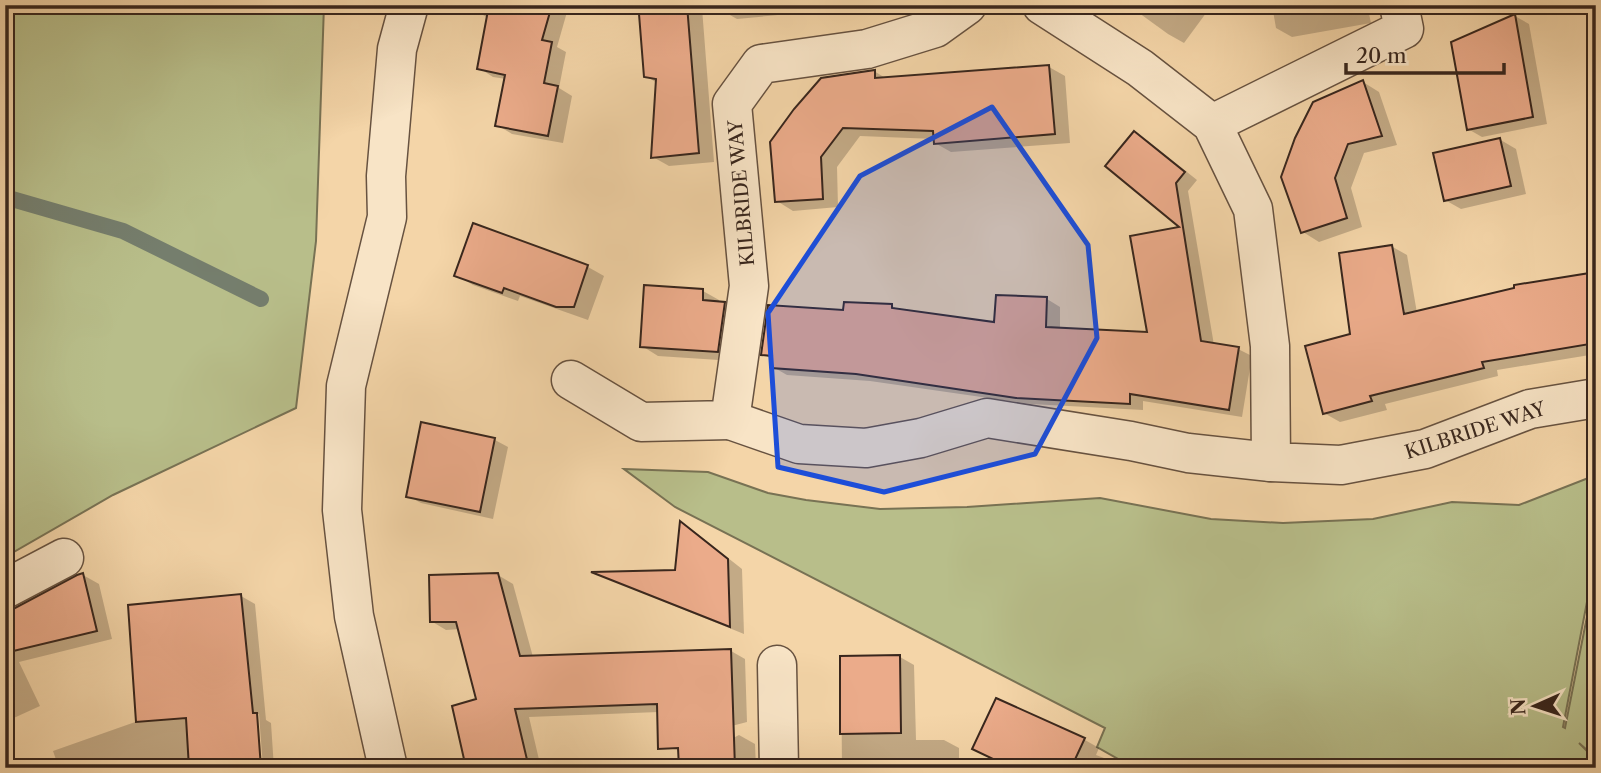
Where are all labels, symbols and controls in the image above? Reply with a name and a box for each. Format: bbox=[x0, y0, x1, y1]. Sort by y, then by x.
scale bar bbox=[1346, 32, 1503, 76]
text: 20 m bbox=[1356, 43, 1407, 68]
street label: KILBRIDE WAY bbox=[724, 118, 759, 267]
street label: KILBRIDE WAY bbox=[1402, 397, 1549, 464]
north arrow bbox=[1500, 672, 1570, 742]
text: N bbox=[1507, 698, 1530, 716]

